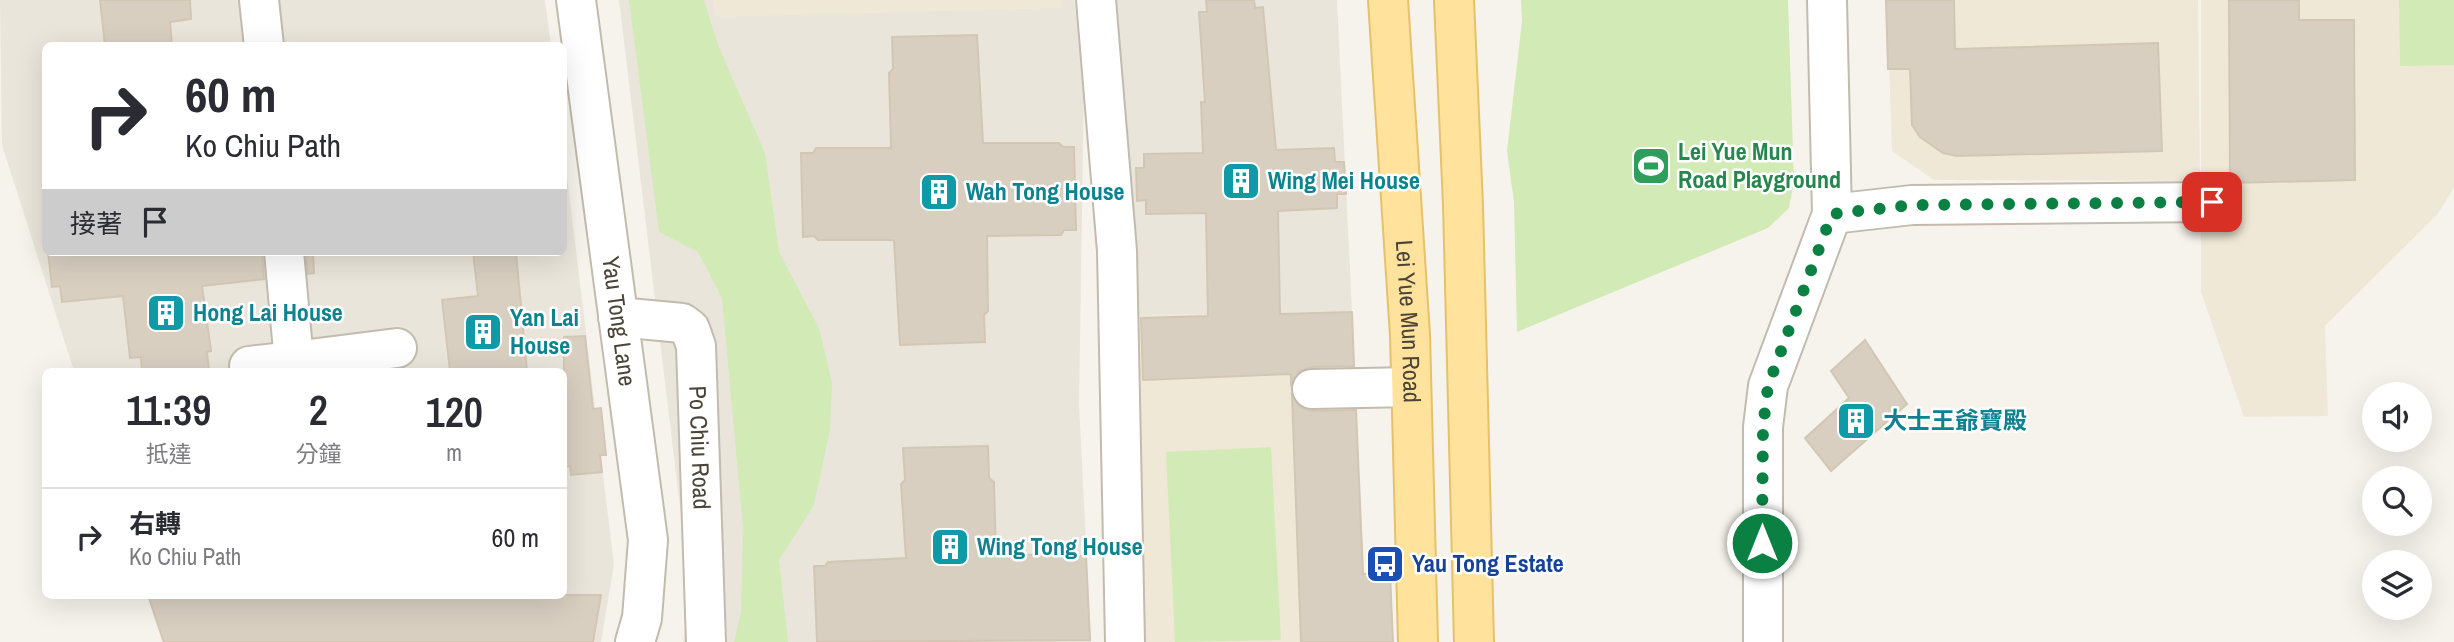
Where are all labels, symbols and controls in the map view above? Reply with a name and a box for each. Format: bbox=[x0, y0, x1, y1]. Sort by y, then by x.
text: 60 m bbox=[185, 61, 277, 127]
icon: right bbox=[70, 70, 161, 161]
text: Ko Chiu Path bbox=[185, 124, 341, 167]
place label: Lei Yue Mun Road Playground bbox=[1678, 135, 1841, 195]
sports icon: Lei Yue Mun Road Playground bbox=[1630, 145, 1672, 187]
building icon: Wing Mei House bbox=[1220, 160, 1262, 202]
place label: Wing Mei House bbox=[1268, 164, 1420, 196]
building icon: Wah Tong House bbox=[918, 171, 960, 213]
pin bbox=[2182, 172, 2242, 232]
place label: Wah Tong House bbox=[966, 175, 1125, 207]
icon: arrive bbox=[2193, 183, 2231, 221]
icon: arrive bbox=[136, 203, 174, 241]
text: 接著 bbox=[70, 206, 122, 241]
street label: Lei Yue Mun Road bbox=[1389, 239, 1429, 403]
street label: Yau Tong Lane bbox=[595, 254, 644, 388]
building icon: Hong Lai House bbox=[145, 292, 187, 334]
place label: Hong Lai House bbox=[193, 296, 343, 328]
place label: Yan Lai House bbox=[510, 301, 579, 361]
building icon: Yan Lai House bbox=[462, 311, 504, 353]
text: 11:39 bbox=[126, 382, 211, 438]
text: 2 bbox=[309, 382, 328, 438]
map controls bbox=[2362, 382, 2432, 620]
button: sound bbox=[2362, 382, 2432, 452]
text: 120 bbox=[425, 384, 483, 440]
street label: Po Chiu Road bbox=[682, 385, 719, 510]
building icon: 大士王爺寶殿 bbox=[1835, 400, 1877, 442]
place label: 大士王爺寶殿 bbox=[1883, 404, 2027, 436]
text: m bbox=[446, 437, 462, 468]
text: 抵達 bbox=[146, 438, 192, 469]
text: 分鐘 bbox=[295, 438, 341, 469]
button: search bbox=[2362, 466, 2432, 536]
text: 右轉 bbox=[129, 506, 181, 541]
position arrow bbox=[1725, 506, 1799, 580]
icon: right bbox=[70, 518, 108, 556]
text: 60 m bbox=[492, 520, 539, 555]
building icon: Wing Tong House bbox=[929, 526, 971, 568]
place label: Wing Tong House bbox=[977, 530, 1143, 562]
text: Ko Chiu Path bbox=[129, 541, 241, 572]
bus stop icon: Yau Tong Estate bbox=[1364, 543, 1406, 585]
place label: Yau Tong Estate bbox=[1412, 547, 1564, 579]
button: layers bbox=[2362, 550, 2432, 620]

